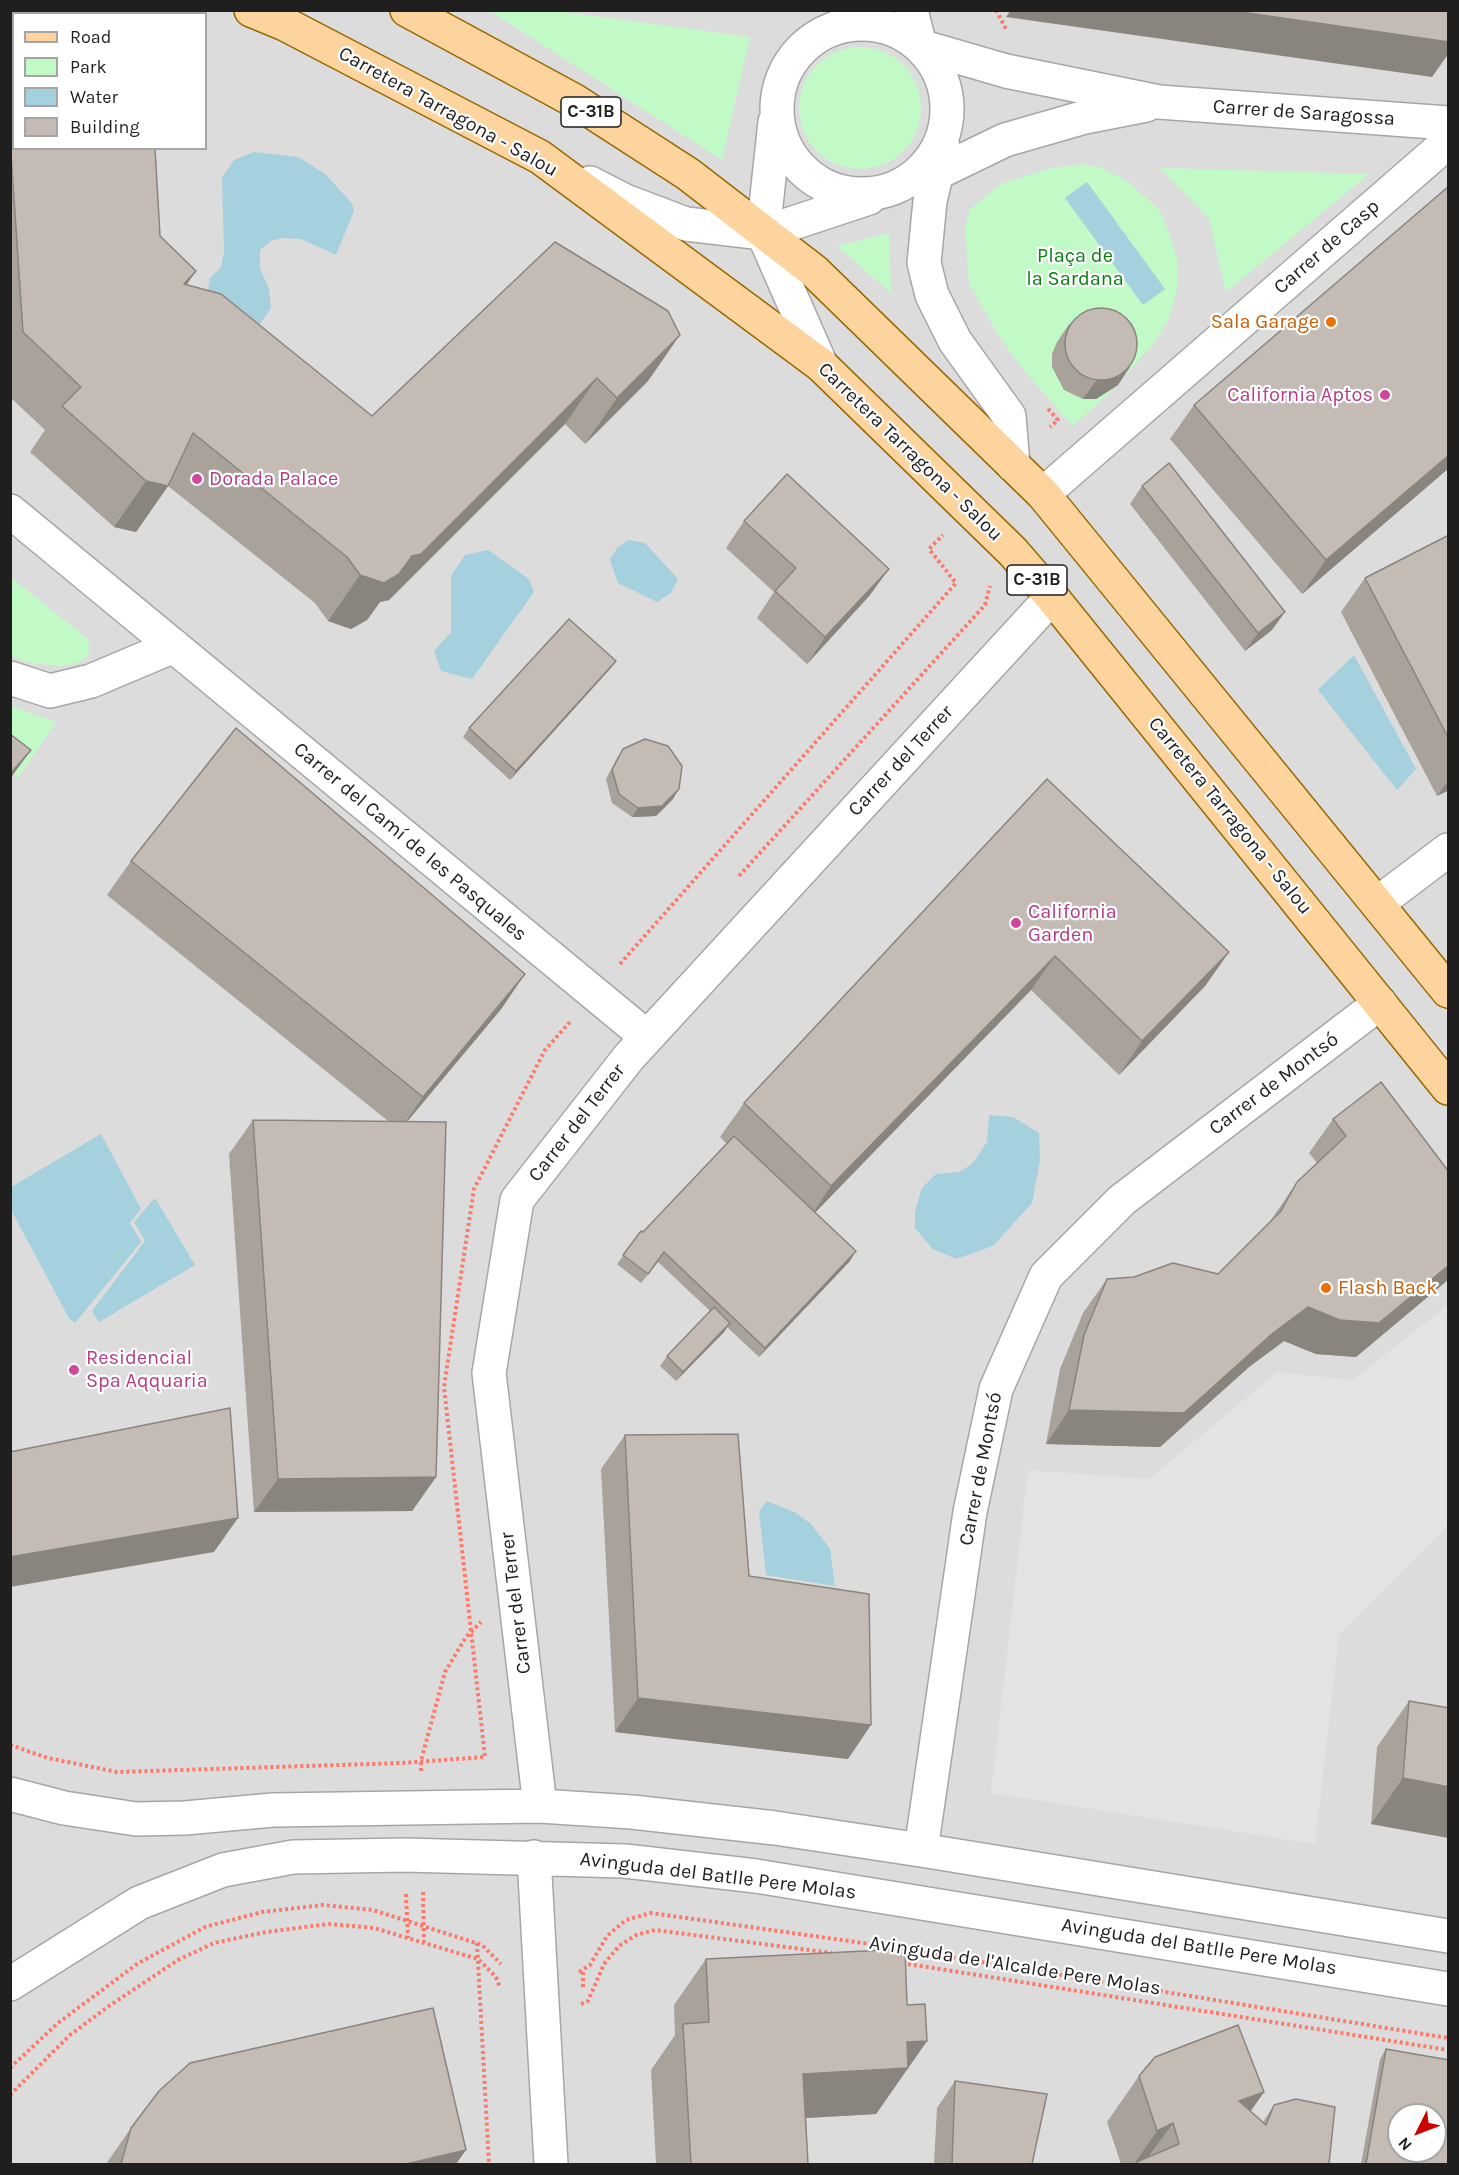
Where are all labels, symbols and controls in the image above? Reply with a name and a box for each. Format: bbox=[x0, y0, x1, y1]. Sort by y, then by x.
legend bbox=[12, 12, 207, 150]
text: Road bbox=[70, 26, 111, 48]
street label: Carretera Tarragona - Salou bbox=[334, 42, 562, 182]
text: Park bbox=[70, 56, 107, 78]
text: Water bbox=[70, 86, 118, 108]
street label: Carrer de Saragossa bbox=[1212, 95, 1396, 131]
road number: C-31B bbox=[561, 97, 621, 127]
text: Building bbox=[70, 116, 140, 138]
street label: Carrer de Casp bbox=[1269, 195, 1385, 299]
park label: Plaça de la Sardana bbox=[1026, 244, 1124, 291]
place label: Sala Garage bbox=[1211, 310, 1319, 334]
marker: Sala Garage bbox=[1324, 315, 1338, 329]
street label: Carretera Tarragona - Salou bbox=[813, 358, 1007, 546]
place label: California Aptos bbox=[1227, 383, 1373, 407]
marker: California Aptos bbox=[1378, 388, 1392, 402]
place label: Dorada Palace bbox=[209, 467, 338, 491]
marker: Dorada Palace bbox=[190, 472, 204, 486]
road number: C-31B bbox=[1007, 565, 1067, 595]
street label: Carrer del Terrer bbox=[843, 700, 959, 822]
street label: Carretera Tarragona - Salou bbox=[1143, 712, 1317, 920]
street label: Carrer del Camí de les Pasquales bbox=[289, 737, 531, 947]
place label: California Garden bbox=[1028, 900, 1117, 947]
marker: California Garden bbox=[1009, 916, 1023, 930]
street label: Carrer de Montsó bbox=[1205, 1028, 1343, 1140]
street label: Carrer del Terrer bbox=[523, 1059, 631, 1187]
place label: Flash Back bbox=[1338, 1276, 1437, 1300]
marker: Flash Back bbox=[1319, 1281, 1333, 1295]
place label: Residencial Spa Aqquaria bbox=[86, 1346, 208, 1393]
marker: Residencial Spa Aqquaria bbox=[67, 1363, 81, 1377]
street label: Carrer de Montsó bbox=[954, 1390, 1008, 1548]
street label: Carrer del Terrer bbox=[495, 1530, 537, 1676]
street label: Avinguda del Batlle Pere Molas bbox=[578, 1847, 858, 1905]
street label: Avinguda del Batlle Pere Molas bbox=[1060, 1913, 1338, 1981]
street label: Avinguda de l'Alcalde Pere Molas bbox=[868, 1931, 1162, 2001]
north arrow bbox=[1387, 2103, 1447, 2163]
text: N bbox=[1394, 2133, 1416, 2155]

